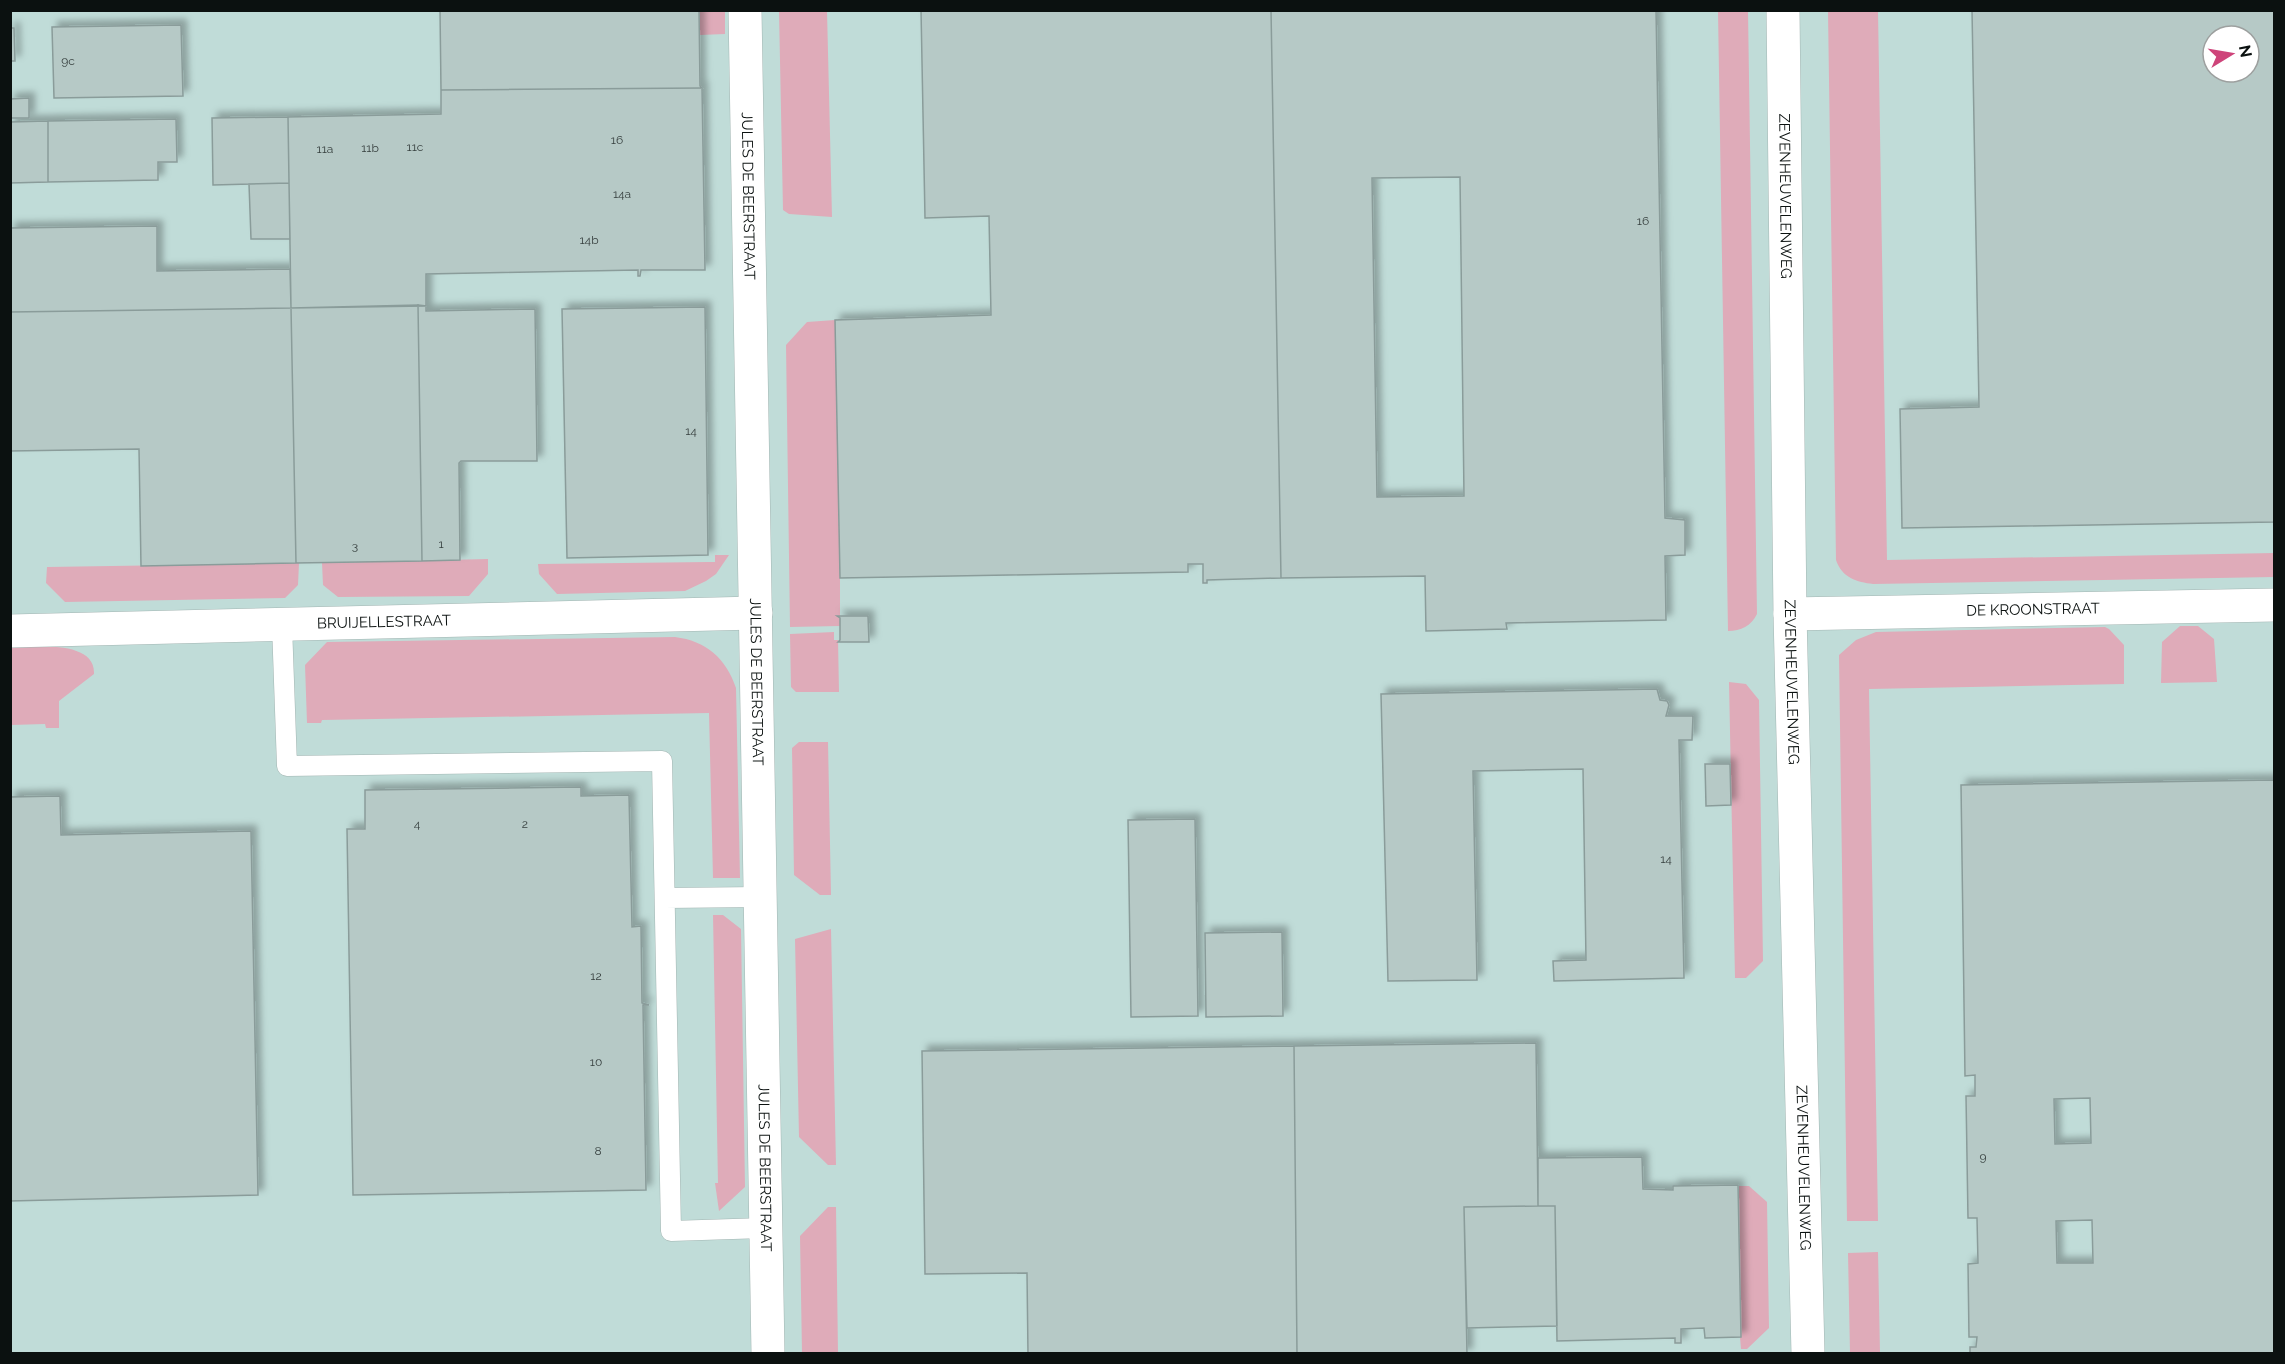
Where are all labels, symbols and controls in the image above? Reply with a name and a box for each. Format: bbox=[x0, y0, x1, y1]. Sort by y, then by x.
north arrow bbox=[2201, 24, 2261, 84]
text: N bbox=[2235, 43, 2256, 59]
house number: 9c bbox=[61, 54, 75, 68]
street label: JULES DE BEERSTRAAT bbox=[738, 112, 759, 280]
street label: ZEVENHEUVELENWEG bbox=[1775, 113, 1795, 279]
house number: 16 bbox=[611, 133, 623, 147]
house number: 11c bbox=[407, 140, 424, 154]
house number: 11b bbox=[361, 141, 379, 155]
house number: 11a bbox=[317, 142, 333, 156]
house number: 14a bbox=[613, 187, 631, 201]
house number: 16 bbox=[1637, 214, 1649, 228]
house number: 14b bbox=[579, 233, 599, 247]
house number: 14 bbox=[685, 424, 697, 438]
house number: 1 bbox=[438, 537, 444, 551]
house number: 3 bbox=[352, 539, 358, 553]
street label: JULES DE BEERSTRAAT bbox=[746, 598, 767, 766]
street label: ZEVENHEUVELENWEG bbox=[1781, 599, 1803, 765]
street label: DE KROONSTRAAT bbox=[1966, 599, 2100, 620]
street label: BRUIJELLESTRAAT bbox=[317, 611, 451, 633]
house number: 4 bbox=[414, 817, 421, 831]
house number: 2 bbox=[522, 817, 528, 831]
house number: 14 bbox=[1660, 852, 1672, 866]
house number: 12 bbox=[590, 969, 602, 983]
house number: 10 bbox=[590, 1055, 602, 1069]
street label: JULES DE BEERSTRAAT bbox=[754, 1084, 775, 1252]
street label: ZEVENHEUVELENWEG bbox=[1792, 1085, 1814, 1251]
house number: 8 bbox=[594, 1144, 602, 1158]
house number: 9 bbox=[1979, 1150, 1987, 1164]

